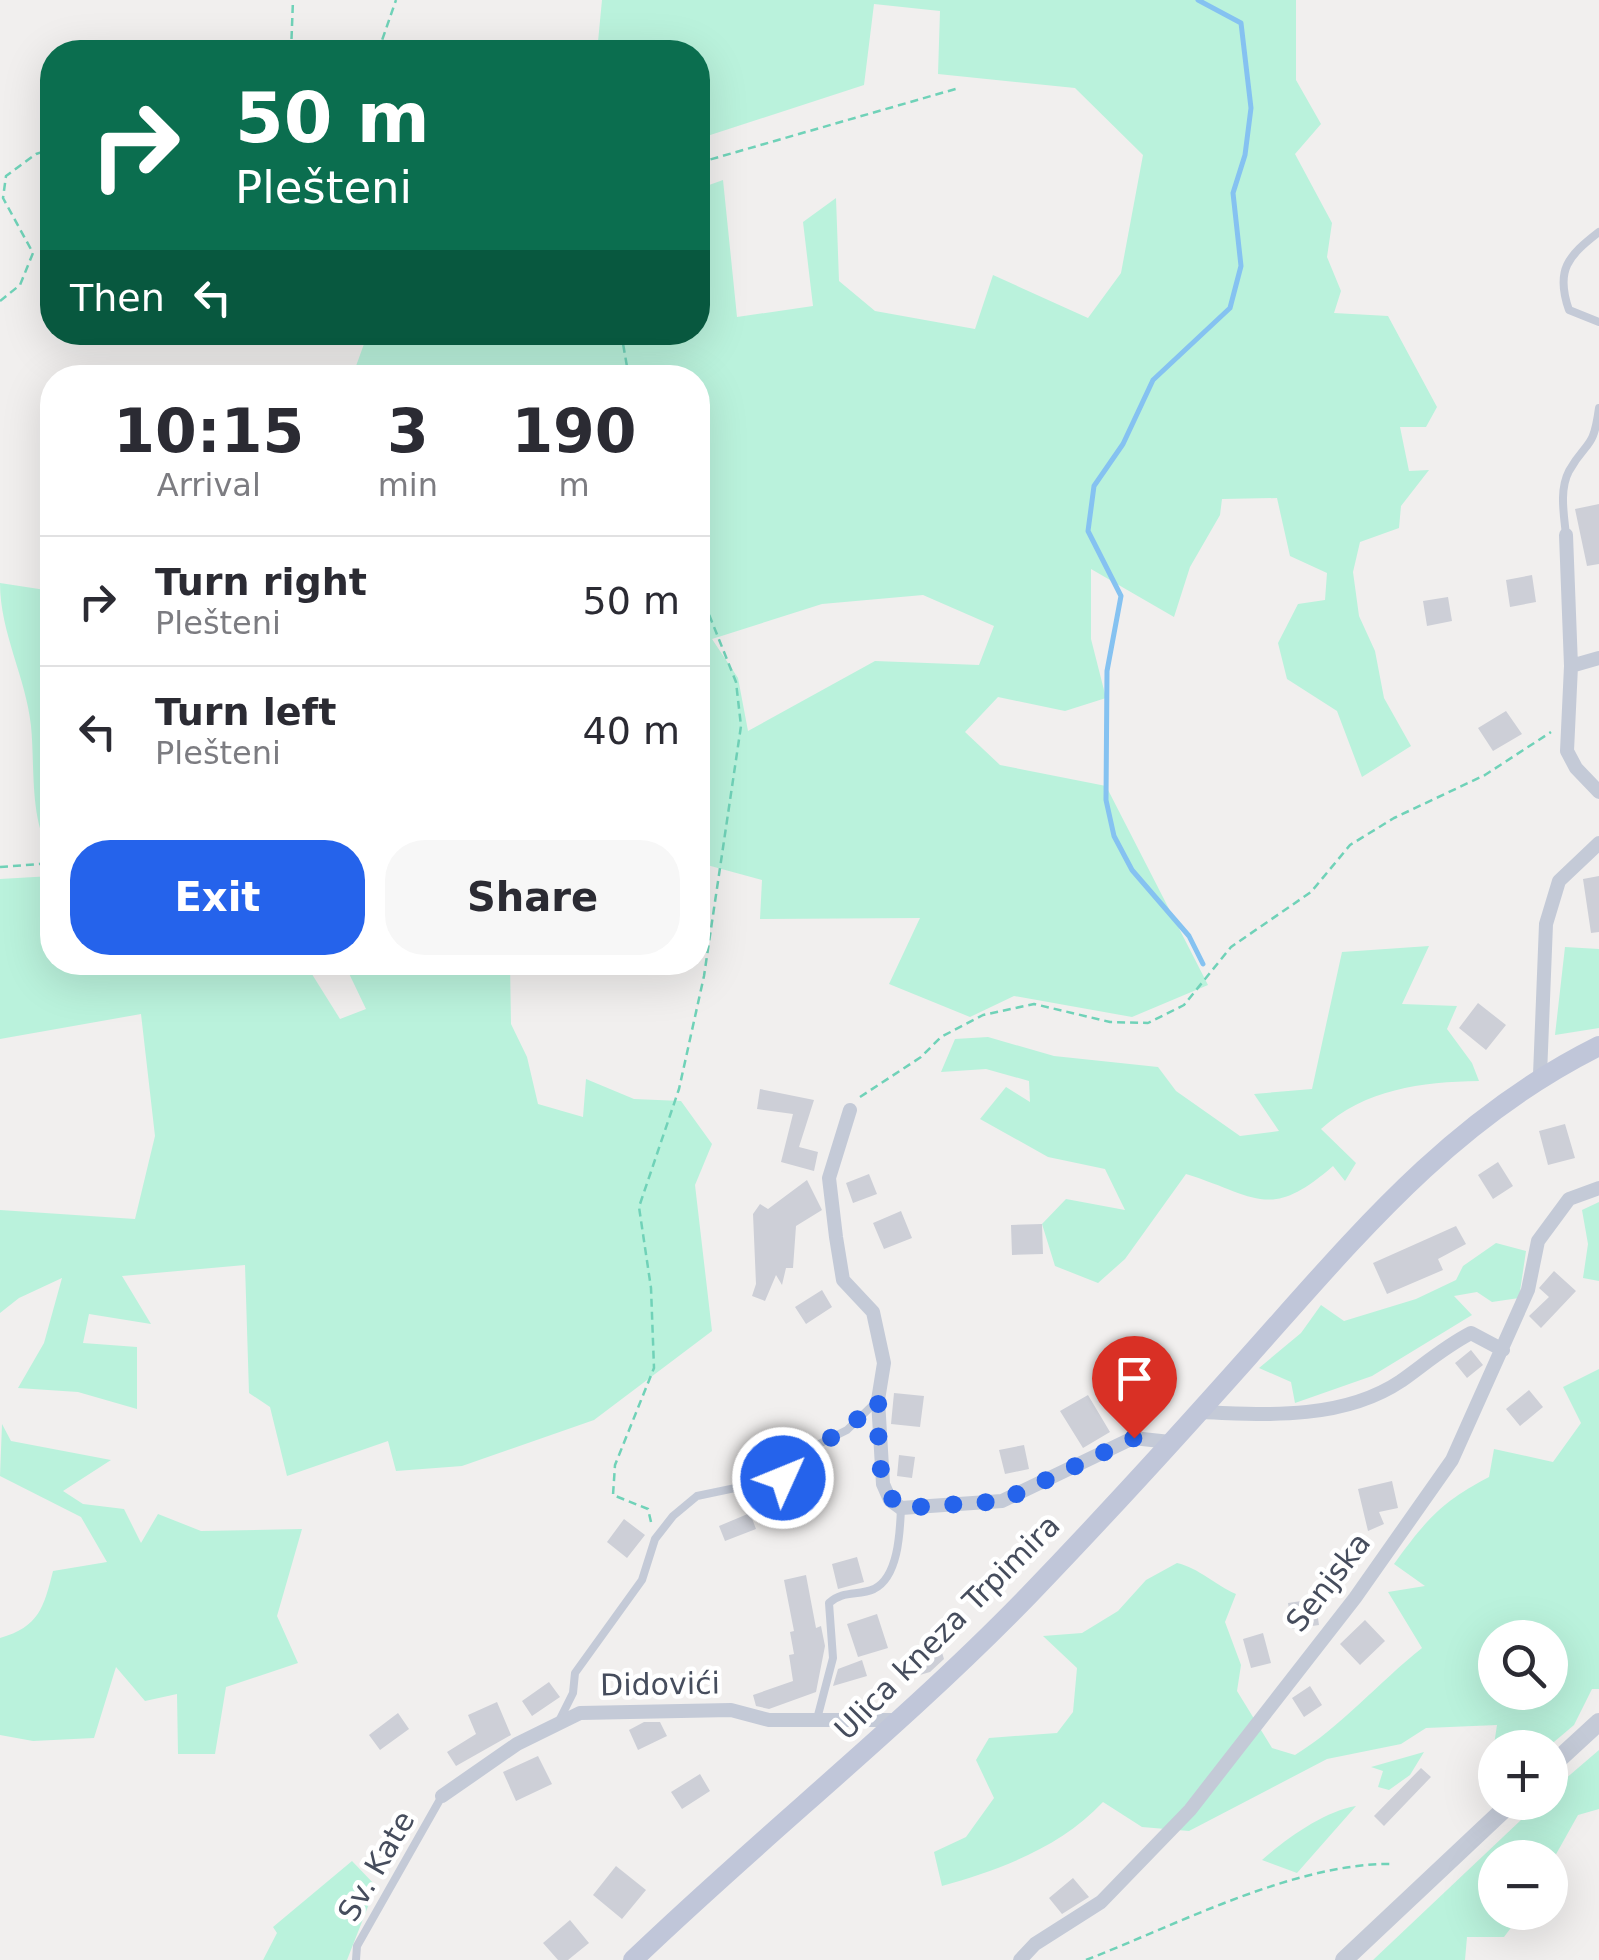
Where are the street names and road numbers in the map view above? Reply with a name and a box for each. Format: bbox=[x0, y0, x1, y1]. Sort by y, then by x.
street label: Ulica kneza Trpimira bbox=[827, 1507, 1067, 1747]
street label: Senjska bbox=[1279, 1526, 1377, 1638]
street label: Didovići bbox=[600, 1665, 720, 1703]
street label: Sv. Kate bbox=[331, 1805, 421, 1927]

